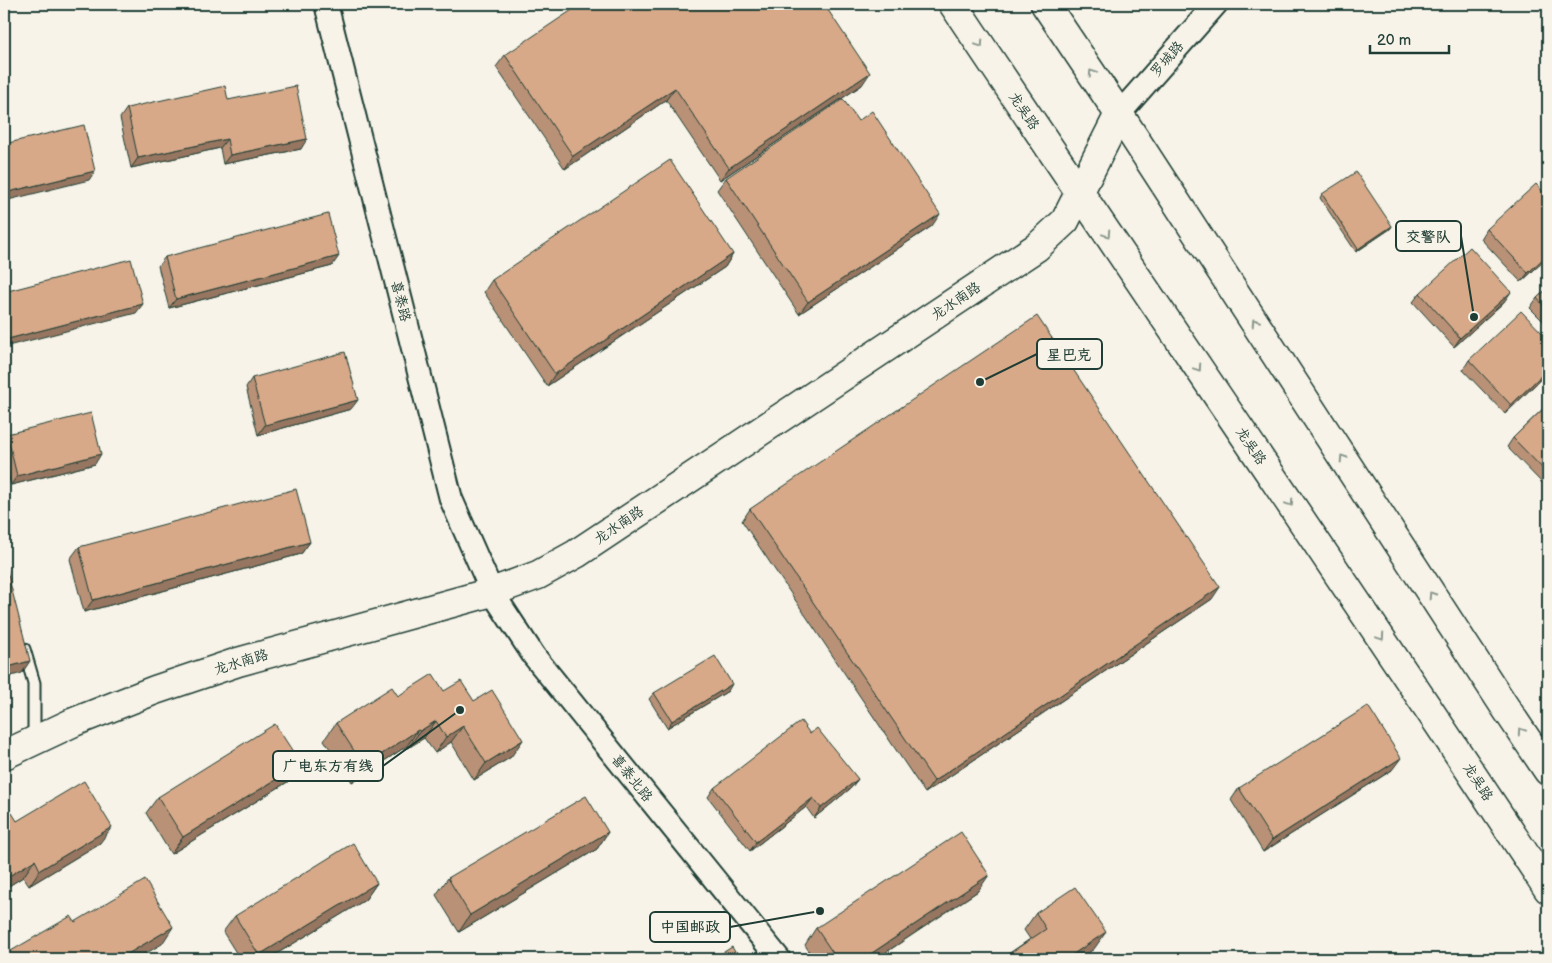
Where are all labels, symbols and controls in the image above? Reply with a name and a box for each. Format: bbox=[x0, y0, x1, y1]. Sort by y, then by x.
scale bar bbox=[1370, 22, 1448, 54]
text: 20 m bbox=[1377, 31, 1411, 50]
street label: 罗城路 bbox=[1147, 38, 1187, 80]
one-way arrow bbox=[974, 39, 983, 48]
one-way arrow bbox=[1088, 69, 1098, 78]
street label: 龙吴路 bbox=[1005, 89, 1043, 133]
callout: 交警队 bbox=[1396, 221, 1461, 251]
one-way arrow bbox=[1101, 228, 1110, 238]
text: 交警队 bbox=[1405, 228, 1451, 247]
street label: 龙水南路 bbox=[928, 278, 984, 324]
street label: 喜泰路 bbox=[388, 279, 414, 323]
one-way arrow bbox=[1251, 319, 1261, 328]
callout: 星巴克 bbox=[1037, 339, 1102, 369]
text: 星巴克 bbox=[1046, 346, 1092, 365]
one-way arrow bbox=[1192, 363, 1201, 372]
street label: 龙吴路 bbox=[1232, 424, 1270, 468]
one-way arrow bbox=[1340, 455, 1349, 464]
one-way arrow bbox=[1283, 498, 1293, 507]
street label: 龙水南路 bbox=[591, 502, 647, 548]
one-way arrow bbox=[1429, 591, 1438, 600]
one-way arrow bbox=[1375, 631, 1384, 641]
street label: 龙水南路 bbox=[212, 646, 270, 678]
one-way arrow bbox=[1518, 727, 1527, 736]
callout: 广电东方有线 bbox=[273, 751, 383, 781]
street label: 喜泰北路 bbox=[608, 751, 656, 805]
text: 广电东方有线 bbox=[283, 757, 373, 776]
street label: 龙吴路 bbox=[1459, 760, 1497, 804]
callout: 中国邮政 bbox=[650, 912, 730, 942]
text: 中国邮政 bbox=[660, 918, 720, 937]

